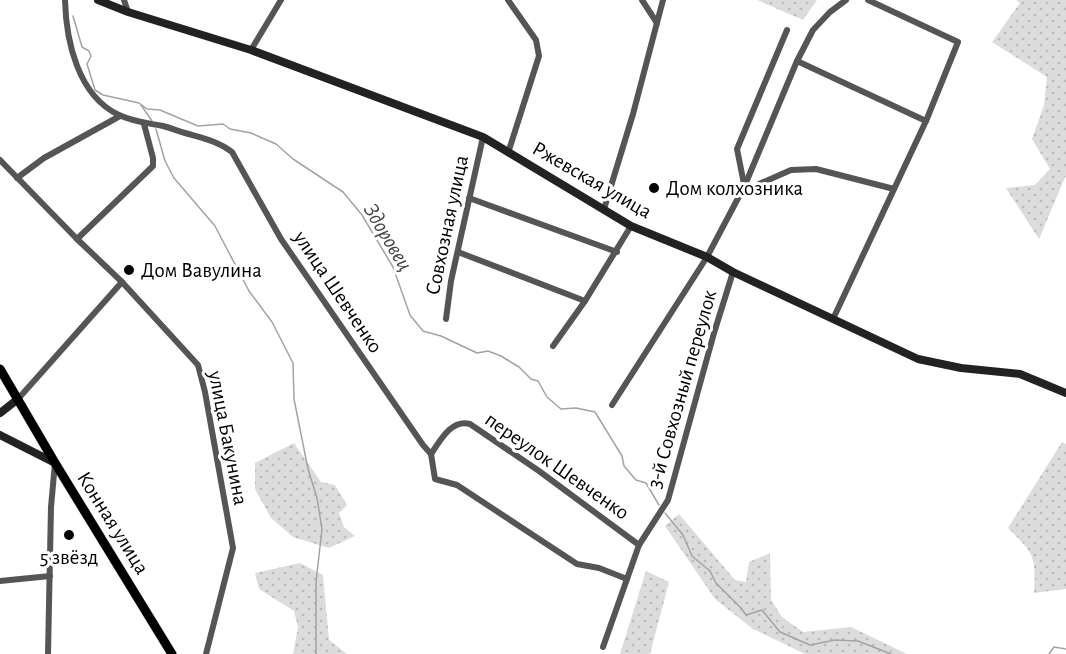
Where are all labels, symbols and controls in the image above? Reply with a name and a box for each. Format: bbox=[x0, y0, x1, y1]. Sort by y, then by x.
street label: Ржевская улица bbox=[529, 137, 656, 223]
street label: Совхозная улица bbox=[422, 153, 472, 297]
place label: Дом колхозника bbox=[666, 178, 803, 199]
marker: Дом колхозника bbox=[647, 181, 661, 195]
water label: Здоровец bbox=[359, 200, 417, 275]
street label: улица Шевченко bbox=[289, 227, 386, 357]
place label: Дом Вавулина bbox=[141, 260, 262, 281]
marker: Дом Вавулина bbox=[122, 263, 136, 277]
street label: 3-й Совхозный переулок bbox=[644, 287, 720, 491]
street label: улица Бакунина bbox=[205, 368, 251, 507]
street label: переулок Шевченко bbox=[481, 408, 633, 524]
street label: Конная улица bbox=[73, 468, 153, 578]
marker: 5 звёзд bbox=[62, 528, 76, 542]
place label: 5 звёзд bbox=[40, 547, 98, 568]

